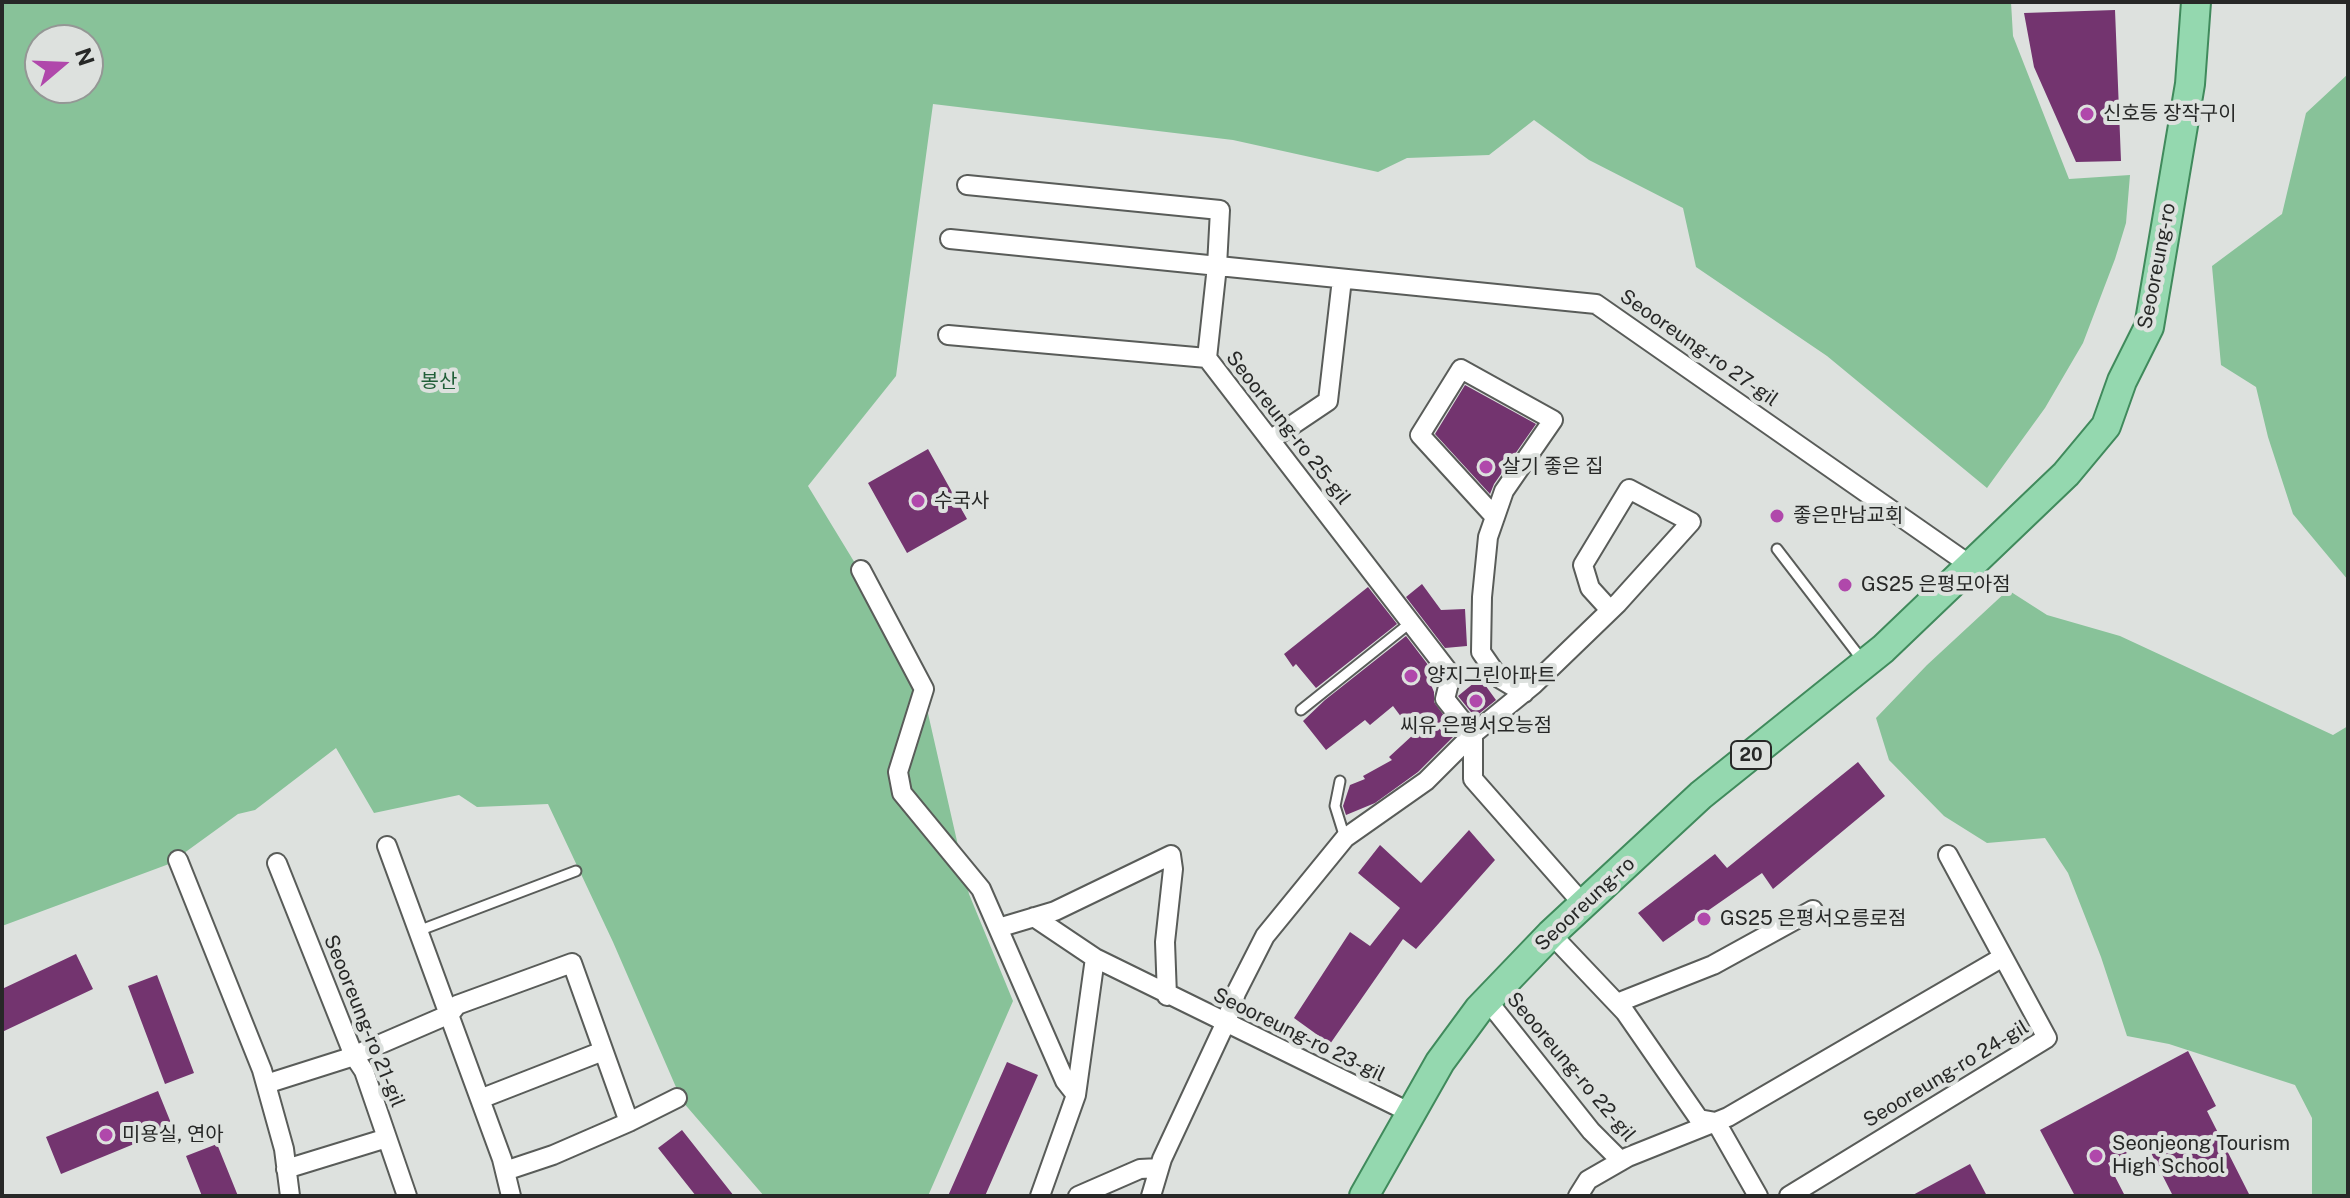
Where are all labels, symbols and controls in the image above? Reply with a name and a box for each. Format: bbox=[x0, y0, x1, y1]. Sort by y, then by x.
north arrow bbox=[24, 24, 104, 104]
text: N bbox=[70, 44, 100, 69]
place label: 신호등 장작구이 bbox=[2103, 102, 2237, 126]
marker: 신호등 장작구이 bbox=[2078, 105, 2096, 123]
street label: Seooreung-ro bbox=[2133, 201, 2181, 331]
street label: Seooreung-ro 27-gil bbox=[1615, 284, 1783, 412]
street label: Seooreung-ro 25-gil bbox=[1221, 346, 1355, 510]
park label: 봉산 bbox=[421, 370, 457, 394]
place label: 살기 좋은 집 bbox=[1502, 455, 1604, 479]
marker: 살기 좋은 집 bbox=[1477, 458, 1495, 476]
place label: 수국사 bbox=[934, 489, 989, 513]
marker: 수국사 bbox=[909, 492, 927, 510]
place label: 좋은만남교회 bbox=[1793, 504, 1903, 528]
marker: 좋은만남교회 bbox=[1768, 507, 1786, 525]
place label: GS25 은평모아점 bbox=[1861, 573, 2011, 597]
marker: GS25 은평모아점 bbox=[1836, 576, 1854, 594]
place label: 양지그린아파트 bbox=[1427, 664, 1556, 688]
marker: 양지그린아파트 bbox=[1402, 667, 1420, 685]
marker: 씨유 은평서오능점 bbox=[1467, 692, 1485, 710]
place label: 씨유 은평서오능점 bbox=[1400, 714, 1552, 738]
road number: 20 bbox=[1731, 741, 1771, 769]
street label: Seooreung-ro bbox=[1530, 852, 1640, 956]
place label: GS25 은평서오릉로점 bbox=[1720, 907, 1906, 931]
marker: GS25 은평서오릉로점 bbox=[1695, 910, 1713, 928]
street label: Seooreung-ro 21-gil bbox=[318, 931, 410, 1111]
street label: Seooreung-ro 23-gil bbox=[1209, 983, 1389, 1087]
street label: Seooreung-ro 22-gil bbox=[1502, 987, 1640, 1147]
street label: Seooreung-ro 24-gil bbox=[1859, 1015, 2033, 1133]
place label: 미용실, 연아 bbox=[122, 1123, 224, 1147]
marker: 미용실, 연아 bbox=[97, 1126, 115, 1144]
place label: Seonjeong Tourism High School bbox=[2112, 1132, 2290, 1179]
marker: Seonjeong Tourism High School bbox=[2087, 1147, 2105, 1165]

